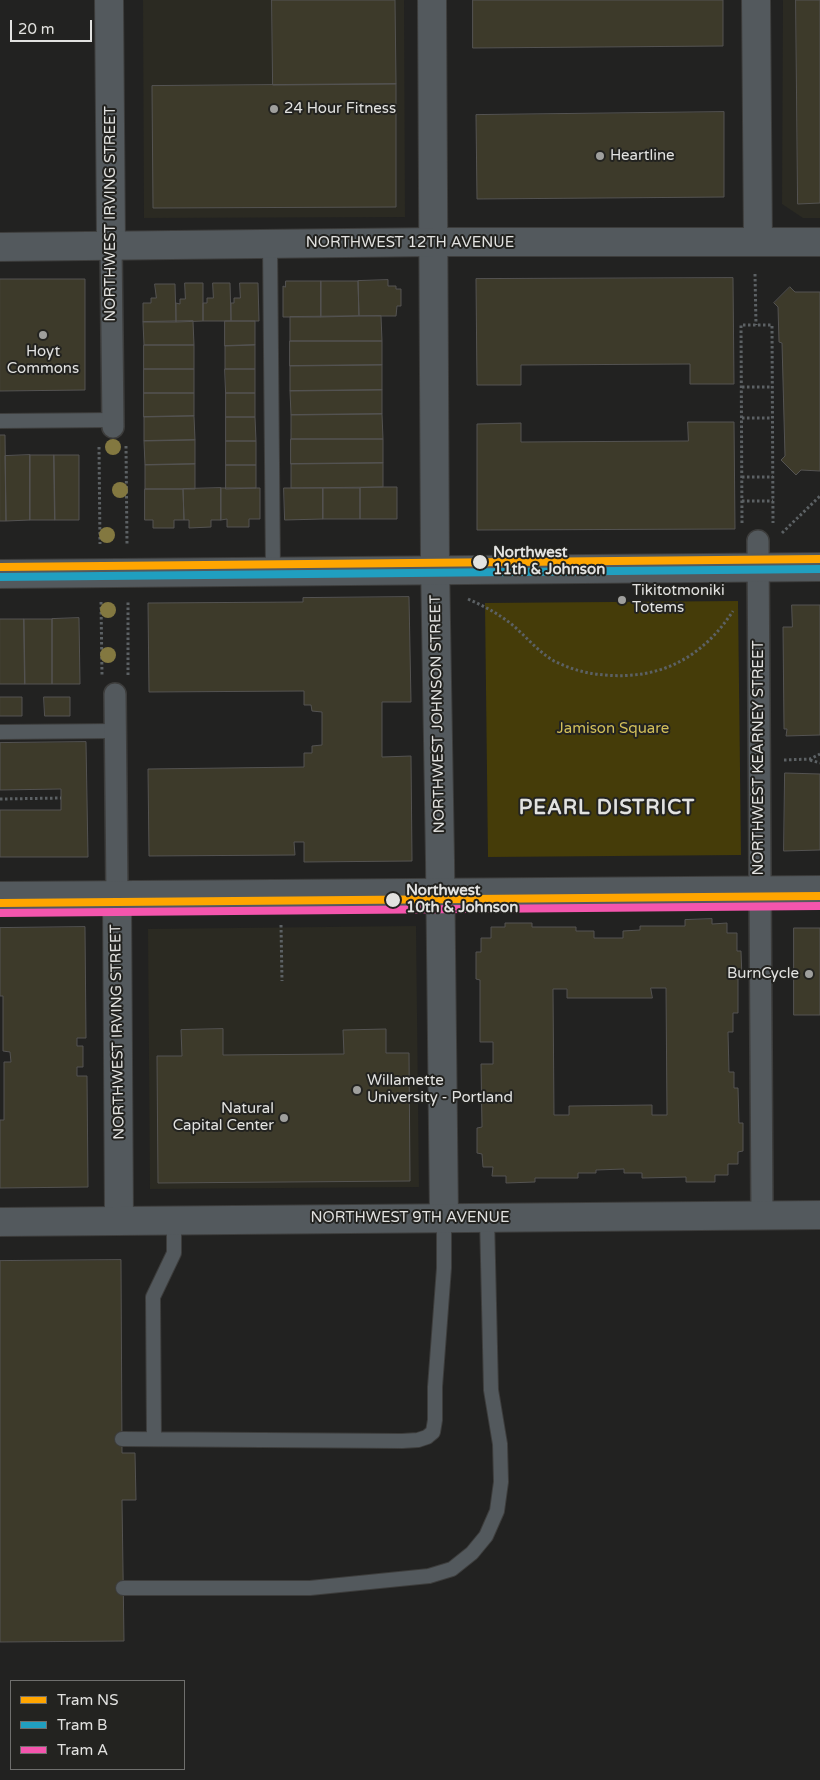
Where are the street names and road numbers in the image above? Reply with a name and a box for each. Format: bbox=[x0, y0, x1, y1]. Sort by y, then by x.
street label: NORTHWEST IRVING STREET bbox=[102, 106, 120, 322]
street label: NORTHWEST 12TH AVENUE bbox=[306, 234, 514, 252]
street label: NORTHWEST JOHNSON STREET bbox=[427, 595, 449, 833]
street label: NORTHWEST KEARNEY STREET bbox=[750, 640, 768, 876]
street label: NORTHWEST IRVING STREET bbox=[107, 924, 129, 1140]
street label: NORTHWEST 9TH AVENUE bbox=[310, 1209, 510, 1227]

